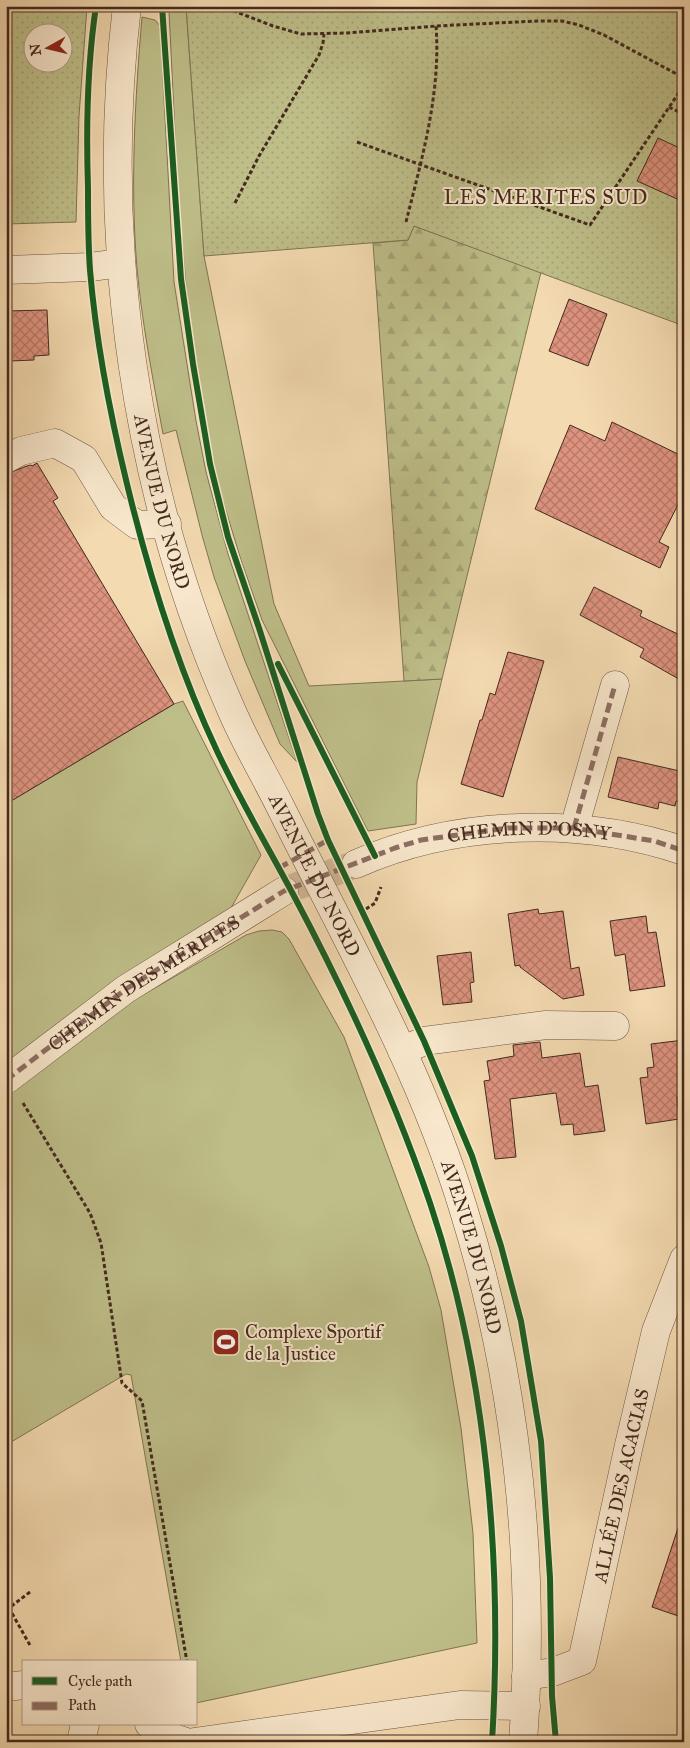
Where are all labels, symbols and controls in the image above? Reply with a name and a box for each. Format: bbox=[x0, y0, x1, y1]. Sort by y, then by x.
north arrow bbox=[22, 22, 72, 72]
text: N bbox=[26, 43, 45, 57]
district label: LES MERITES SUD bbox=[444, 185, 648, 209]
street label: AVENUE DU NORD bbox=[129, 411, 196, 592]
street label: AVENUE DU NORD bbox=[264, 789, 366, 960]
street label: CHEMIN D'OSNY bbox=[445, 816, 613, 847]
street label: CHEMIN DES MÉRITES bbox=[43, 910, 244, 1056]
street label: AVENUE DU NORD bbox=[436, 1156, 507, 1336]
place label: Complexe Sportif de la Justice bbox=[245, 1320, 384, 1366]
sports icon: Complexe Sportif de la Justice bbox=[211, 1327, 241, 1357]
street label: ALLÉE DES ACACIAS bbox=[588, 1386, 654, 1586]
legend bbox=[22, 1660, 198, 1726]
text: Cycle path bbox=[68, 1672, 133, 1690]
text: Path bbox=[68, 1696, 97, 1714]

